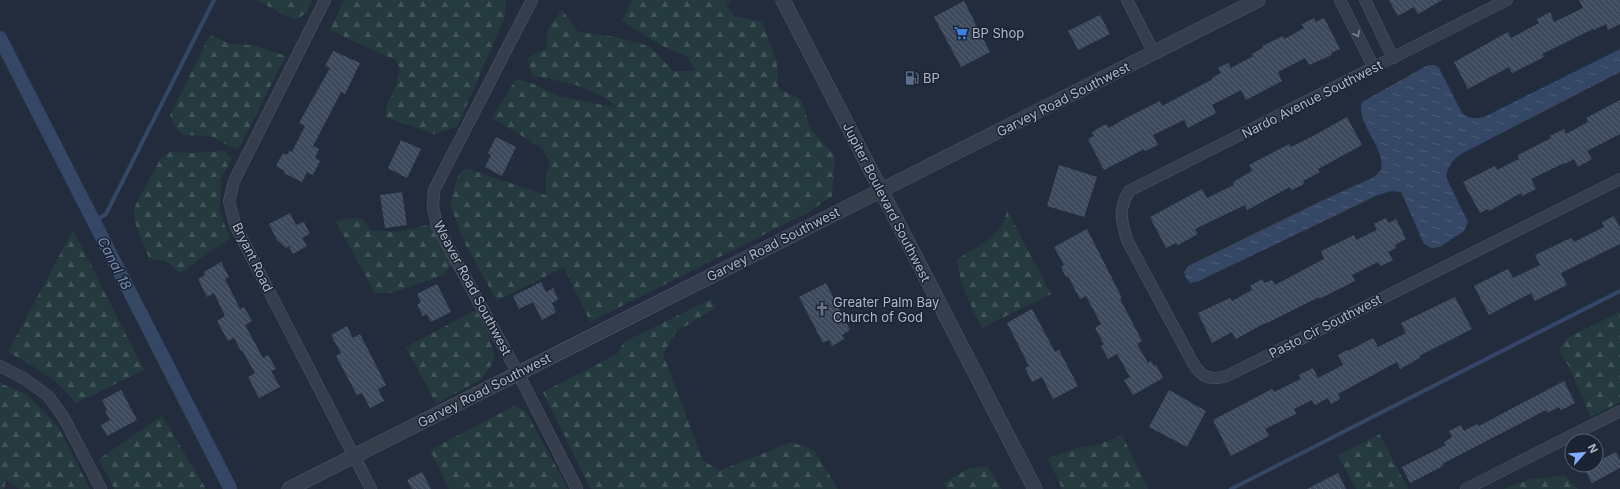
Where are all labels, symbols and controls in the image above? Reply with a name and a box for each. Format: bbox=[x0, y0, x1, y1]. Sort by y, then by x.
supermarket icon: BP Shop bbox=[953, 25, 969, 41]
place label: BP Shop bbox=[972, 25, 1024, 41]
one-way arrow bbox=[1352, 30, 1360, 37]
street label: Nardo Avenue Southwest bbox=[1239, 57, 1385, 141]
street label: Garvey Road Southwest bbox=[994, 58, 1132, 140]
fuel station icon: BP bbox=[904, 70, 920, 86]
place label: BP bbox=[923, 70, 940, 86]
street label: Jupiter Boulevard Southwest bbox=[840, 120, 934, 284]
street label: Garvey Road Southwest bbox=[704, 203, 842, 285]
street label: Weaver Road Southwest bbox=[431, 218, 515, 358]
street label: Bryant Road bbox=[229, 220, 277, 294]
water label: Canal 18 bbox=[94, 234, 136, 293]
street label: Pasto Cir Southwest bbox=[1266, 291, 1384, 361]
place label: Greater Palm Bay Church of God bbox=[833, 294, 939, 325]
church icon: Greater Palm Bay Church of God bbox=[814, 301, 830, 317]
street label: Garvey Road Southwest bbox=[415, 349, 553, 431]
north arrow bbox=[1564, 433, 1604, 473]
text: N bbox=[1585, 442, 1601, 455]

